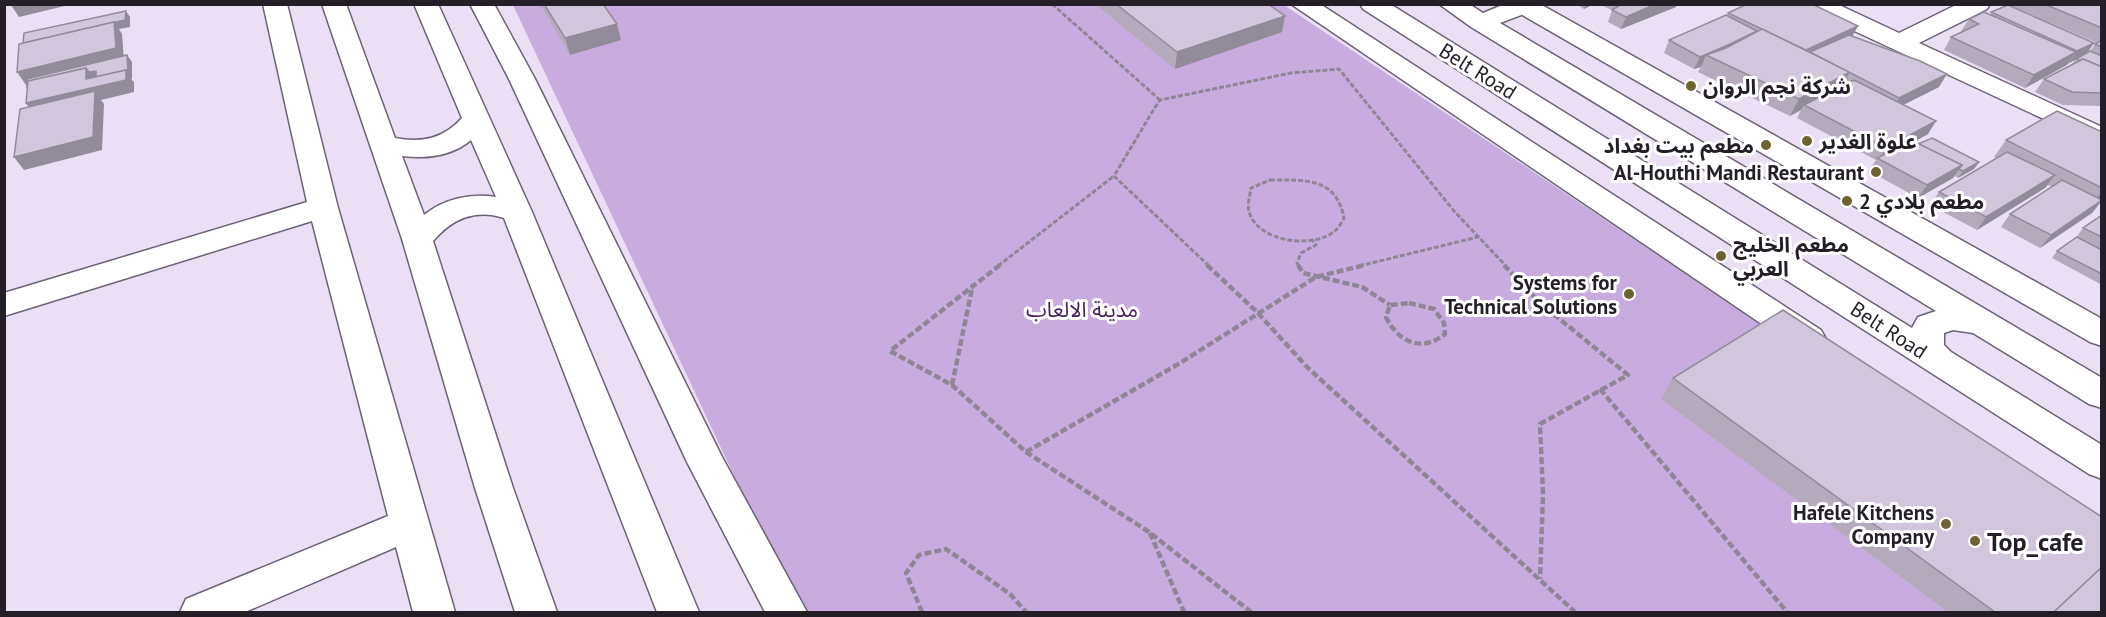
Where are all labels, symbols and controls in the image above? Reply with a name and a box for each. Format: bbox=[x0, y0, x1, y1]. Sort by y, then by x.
street label: Belt Road bbox=[1434, 37, 1522, 105]
place label: شركة نجم الروان bbox=[1703, 73, 1851, 102]
marker: شركة نجم الروان bbox=[1684, 79, 1698, 93]
place label: علوة الغدير bbox=[1818, 128, 1917, 155]
place label: مطعم بيت بغداد bbox=[1604, 132, 1754, 161]
marker: علوة الغدير bbox=[1800, 134, 1814, 148]
marker: مطعم بيت بغداد bbox=[1759, 138, 1773, 152]
place label: Al-Houthi Mandi Restaurant bbox=[1614, 159, 1865, 186]
marker: Al-Houthi Mandi Restaurant bbox=[1869, 165, 1883, 179]
place label: مطعم بلادي 2 bbox=[1859, 188, 1984, 218]
marker: مطعم بلادي 2 bbox=[1840, 194, 1854, 208]
place label: مطعم الخليج العربي bbox=[1733, 231, 1849, 285]
marker: مطعم الخليج العربي bbox=[1714, 249, 1728, 263]
place label: Systems for Technical Solutions bbox=[1444, 269, 1618, 320]
marker: Systems for Technical Solutions bbox=[1622, 287, 1636, 301]
street label: Belt Road bbox=[1845, 295, 1933, 365]
park label: مدينة الالعاب bbox=[1026, 296, 1138, 323]
place label: Hafele Kitchens Company bbox=[1793, 499, 1935, 550]
marker: Hafele Kitchens Company bbox=[1939, 517, 1953, 531]
place label: Top_cafe bbox=[1987, 525, 2084, 558]
marker: Top_cafe bbox=[1968, 534, 1982, 548]

